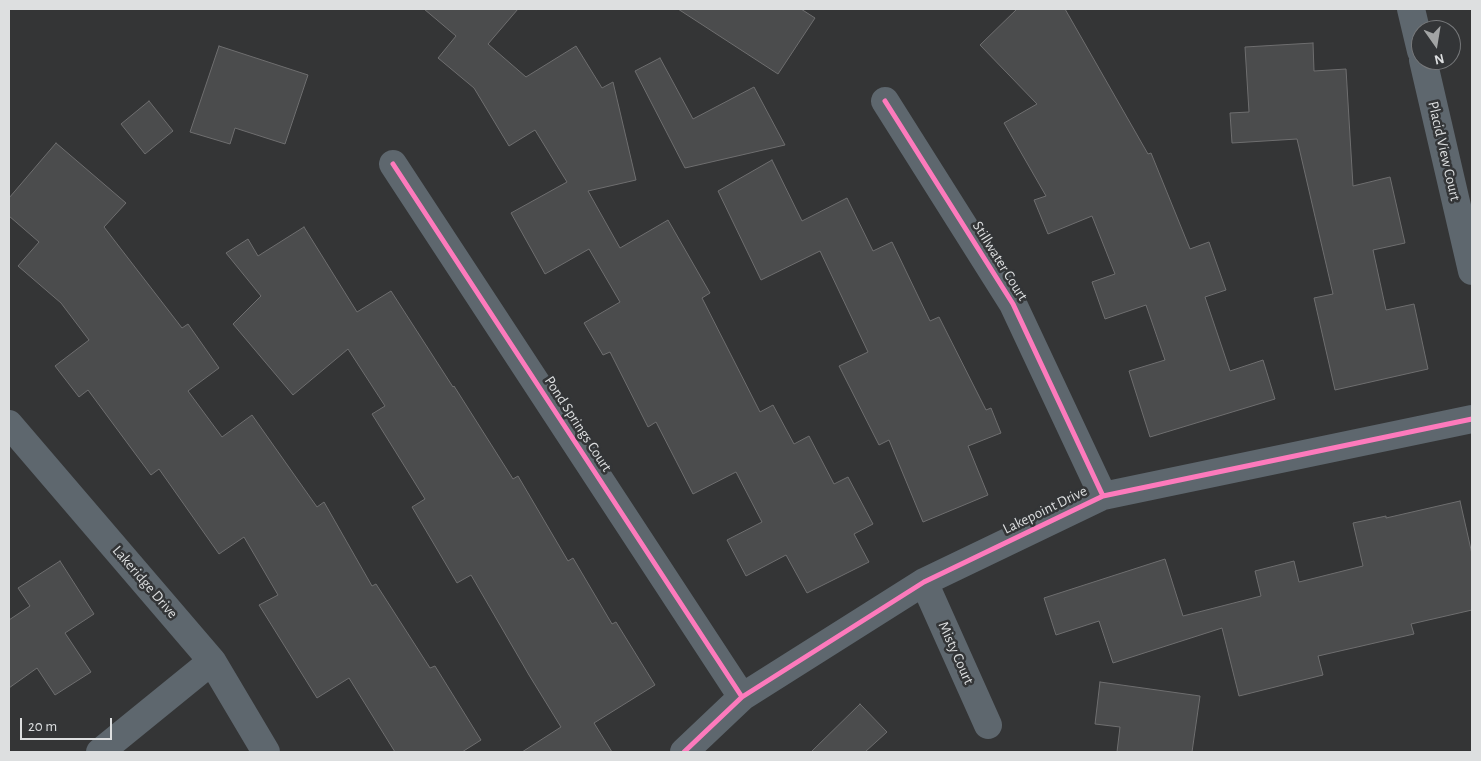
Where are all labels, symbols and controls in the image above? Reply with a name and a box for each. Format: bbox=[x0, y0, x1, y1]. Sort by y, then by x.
north arrow bbox=[1411, 20, 1461, 70]
text: N bbox=[1433, 51, 1445, 67]
street label: Placid View Court bbox=[1424, 99, 1464, 203]
street label: Stillwater Court bbox=[968, 218, 1032, 304]
street label: Pond Springs Court bbox=[540, 373, 616, 475]
street label: Lakepoint Drive bbox=[1000, 482, 1090, 538]
street label: Lakeridge Drive bbox=[108, 542, 182, 622]
street label: Misty Court bbox=[934, 619, 978, 687]
scale bar bbox=[22, 708, 115, 740]
text: 20 m bbox=[28, 719, 57, 734]

